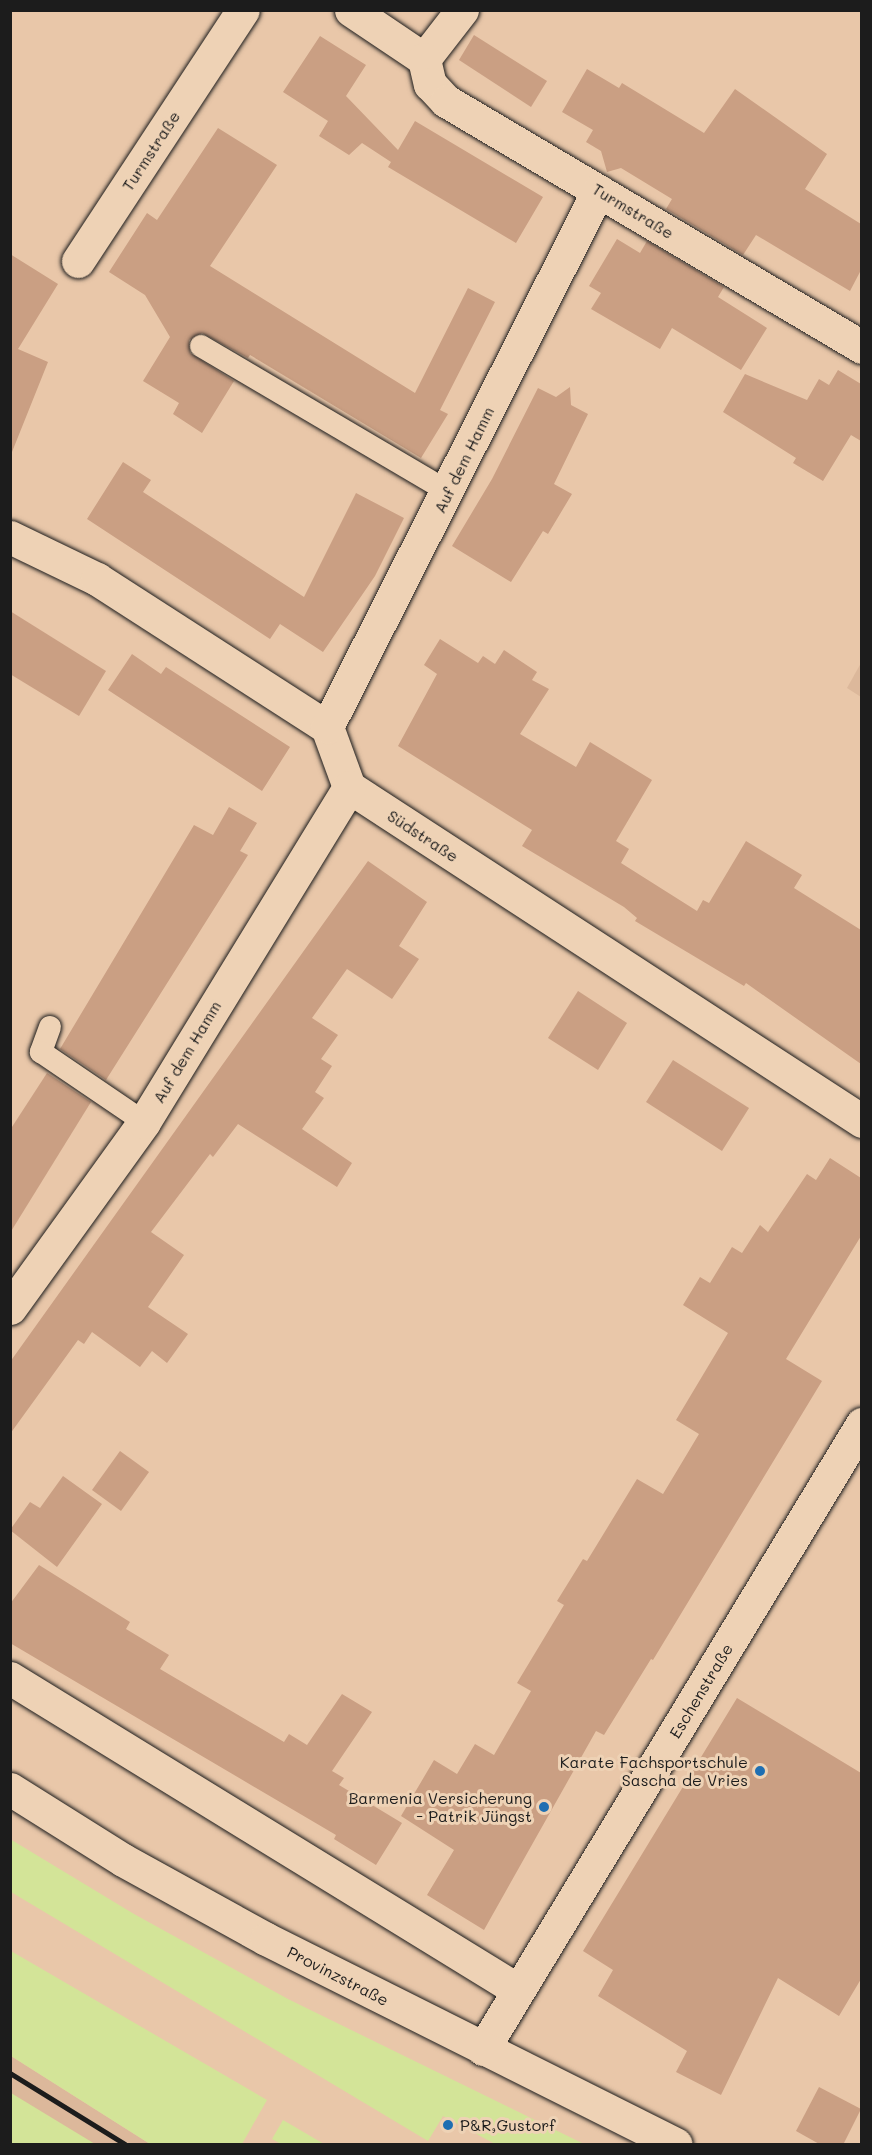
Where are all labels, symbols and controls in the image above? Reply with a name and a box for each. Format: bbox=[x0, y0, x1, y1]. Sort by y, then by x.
street label: Turmstraße bbox=[118, 107, 184, 195]
street label: Turmstraße bbox=[589, 179, 677, 243]
street label: Auf dem Hamm bbox=[430, 404, 498, 516]
street label: Südstraße bbox=[384, 806, 462, 866]
street label: Auf dem Hamm bbox=[149, 997, 225, 1107]
street label: Eschenstraße bbox=[665, 1640, 737, 1742]
place label: Karate Fachsportschule Sascha de Vries bbox=[560, 1752, 748, 1790]
marker: Karate Fachsportschule Sascha de Vries bbox=[753, 1764, 767, 1778]
place label: Barmenia Versicherung - Patrik Jüngst bbox=[348, 1788, 532, 1826]
marker: Barmenia Versicherung - Patrik Jüngst bbox=[537, 1800, 551, 1814]
street label: Provinzstraße bbox=[284, 1942, 392, 2010]
place label: P&R,Gustorf bbox=[460, 2115, 556, 2135]
marker: P&R,Gustorf bbox=[441, 2118, 455, 2132]

